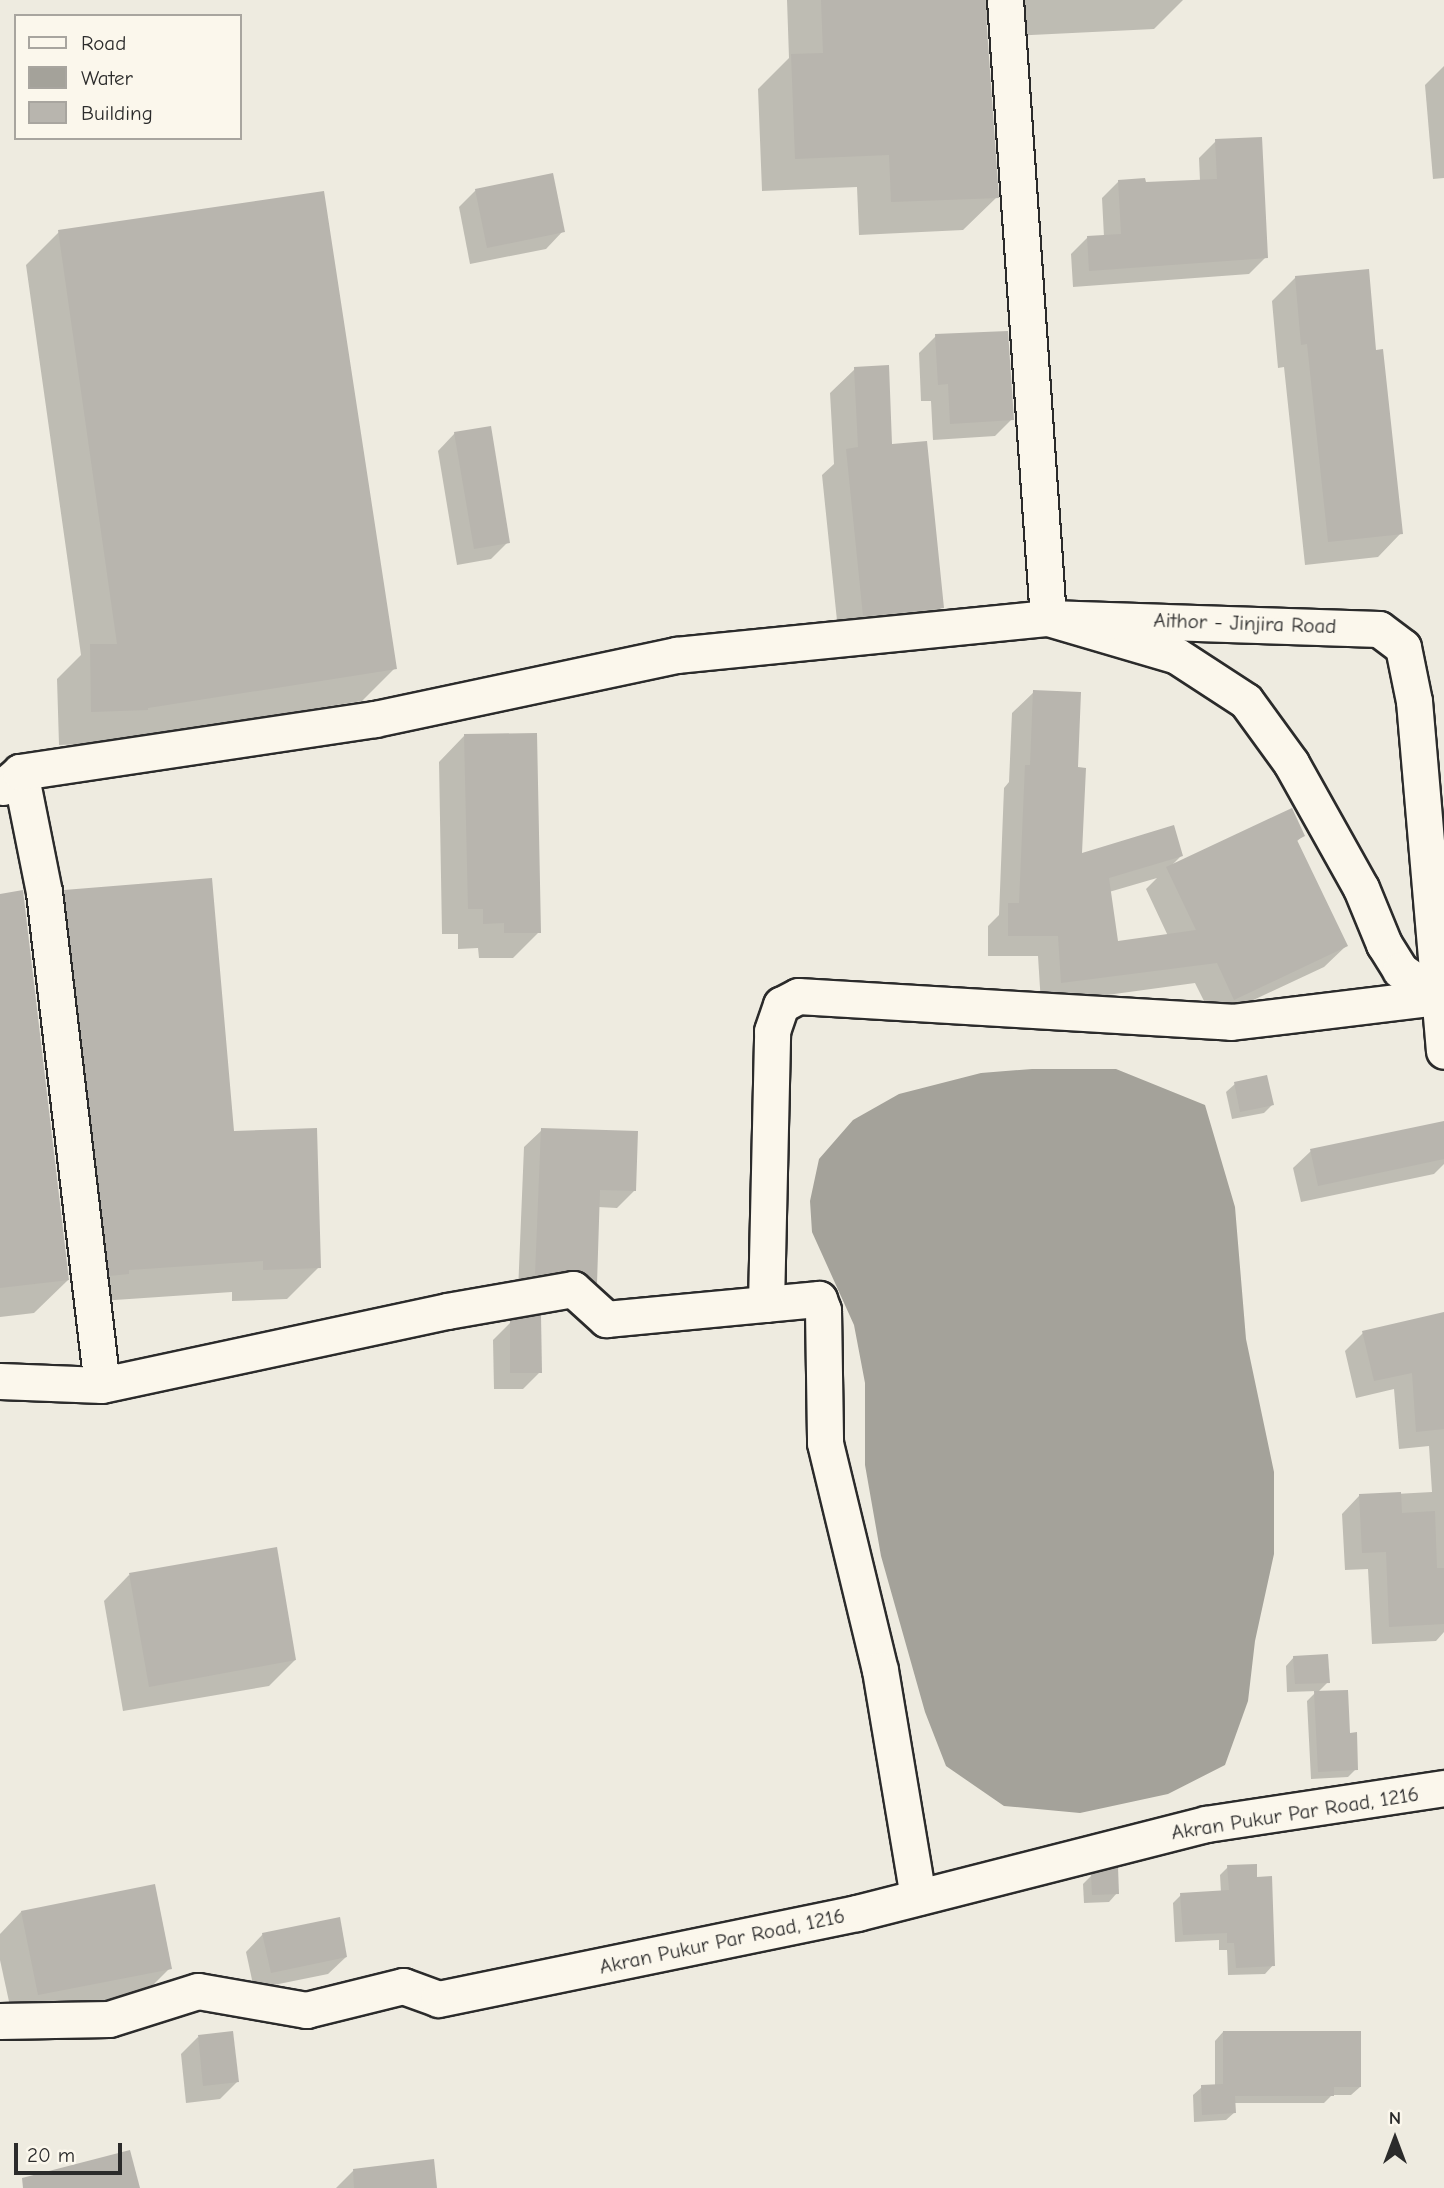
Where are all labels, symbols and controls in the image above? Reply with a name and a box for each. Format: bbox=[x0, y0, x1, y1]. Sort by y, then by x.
legend bbox=[14, 14, 242, 140]
text: Road bbox=[81, 31, 126, 55]
text: Water bbox=[81, 66, 133, 90]
text: Building bbox=[81, 101, 153, 125]
street label: Aithor - Jinjira Road bbox=[1153, 607, 1337, 639]
street label: Akran Pukur Par Road, 1216 bbox=[1169, 1781, 1421, 1845]
street label: Akran Pukur Par Road, 1216 bbox=[597, 1903, 847, 1979]
north arrow bbox=[1360, 2104, 1430, 2174]
text: N bbox=[1389, 2107, 1401, 2129]
scale bar bbox=[18, 2128, 126, 2172]
text: 20 m bbox=[27, 2143, 75, 2167]

